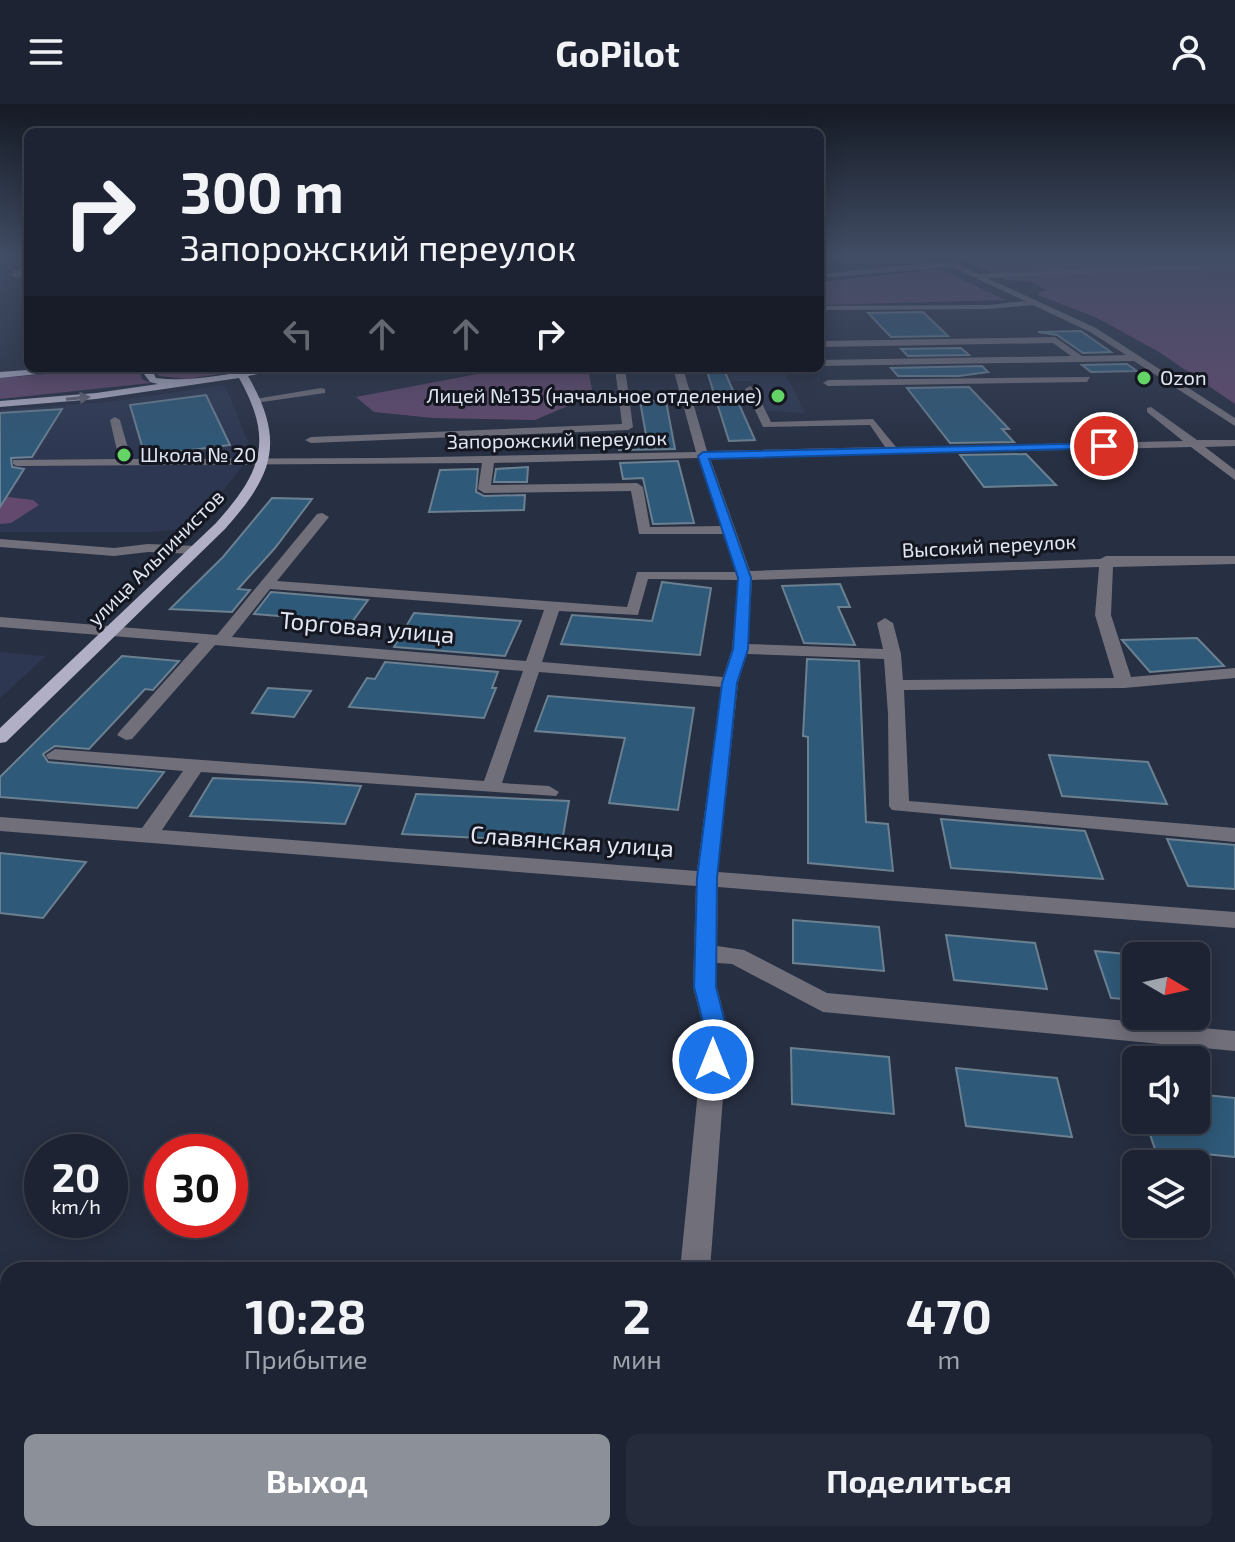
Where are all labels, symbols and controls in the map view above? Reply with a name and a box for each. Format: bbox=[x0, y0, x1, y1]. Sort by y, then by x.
icon: menu bbox=[24, 30, 68, 74]
icon: person bbox=[1167, 30, 1211, 74]
text: GoPilot bbox=[555, 31, 680, 74]
text: 300 m bbox=[180, 157, 344, 224]
icon: right bbox=[48, 160, 152, 264]
text: Запорожский переулок bbox=[180, 225, 576, 268]
icon: left bbox=[276, 312, 320, 356]
icon: ahead bbox=[360, 312, 404, 356]
icon: ahead bbox=[444, 312, 488, 356]
icon: right bbox=[528, 312, 572, 356]
place label: Ozon bbox=[1160, 365, 1207, 389]
marker: Ozon bbox=[1135, 369, 1153, 387]
place label: Лицей №135 (начальное отделение) bbox=[426, 383, 762, 407]
marker: Лицей №135 (начальное отделение) bbox=[769, 387, 787, 405]
one-way arrow bbox=[66, 391, 91, 404]
pin bbox=[1070, 412, 1138, 480]
icon: arrive bbox=[1082, 424, 1126, 468]
street label: Запорожский переулок bbox=[447, 425, 668, 454]
place label: Школа № 20 bbox=[140, 442, 256, 466]
marker: Школа № 20 bbox=[115, 446, 133, 464]
street label: улица Альпинистов bbox=[82, 484, 229, 631]
street label: Высокий переулок bbox=[901, 528, 1077, 563]
street label: Торговая улица bbox=[278, 604, 456, 650]
street label: Славянская улица bbox=[469, 819, 675, 863]
north arrow bbox=[1122, 942, 1210, 1030]
map controls bbox=[1122, 942, 1210, 1238]
position arrow bbox=[671, 1018, 755, 1102]
button: sound bbox=[1122, 1046, 1210, 1134]
speed limit sign: 30 bbox=[144, 1134, 248, 1238]
button: layers bbox=[1122, 1150, 1210, 1238]
text: 20 bbox=[52, 1152, 100, 1200]
text: km/h bbox=[51, 1194, 101, 1218]
text: 10:28 bbox=[245, 1286, 366, 1344]
text: 2 bbox=[623, 1286, 651, 1344]
text: 470 bbox=[906, 1286, 992, 1344]
text: Прибытие bbox=[244, 1343, 368, 1374]
text: мин bbox=[612, 1343, 662, 1374]
text: m bbox=[937, 1343, 960, 1374]
button: Выход bbox=[24, 1434, 610, 1526]
button: Поделиться bbox=[626, 1434, 1212, 1526]

